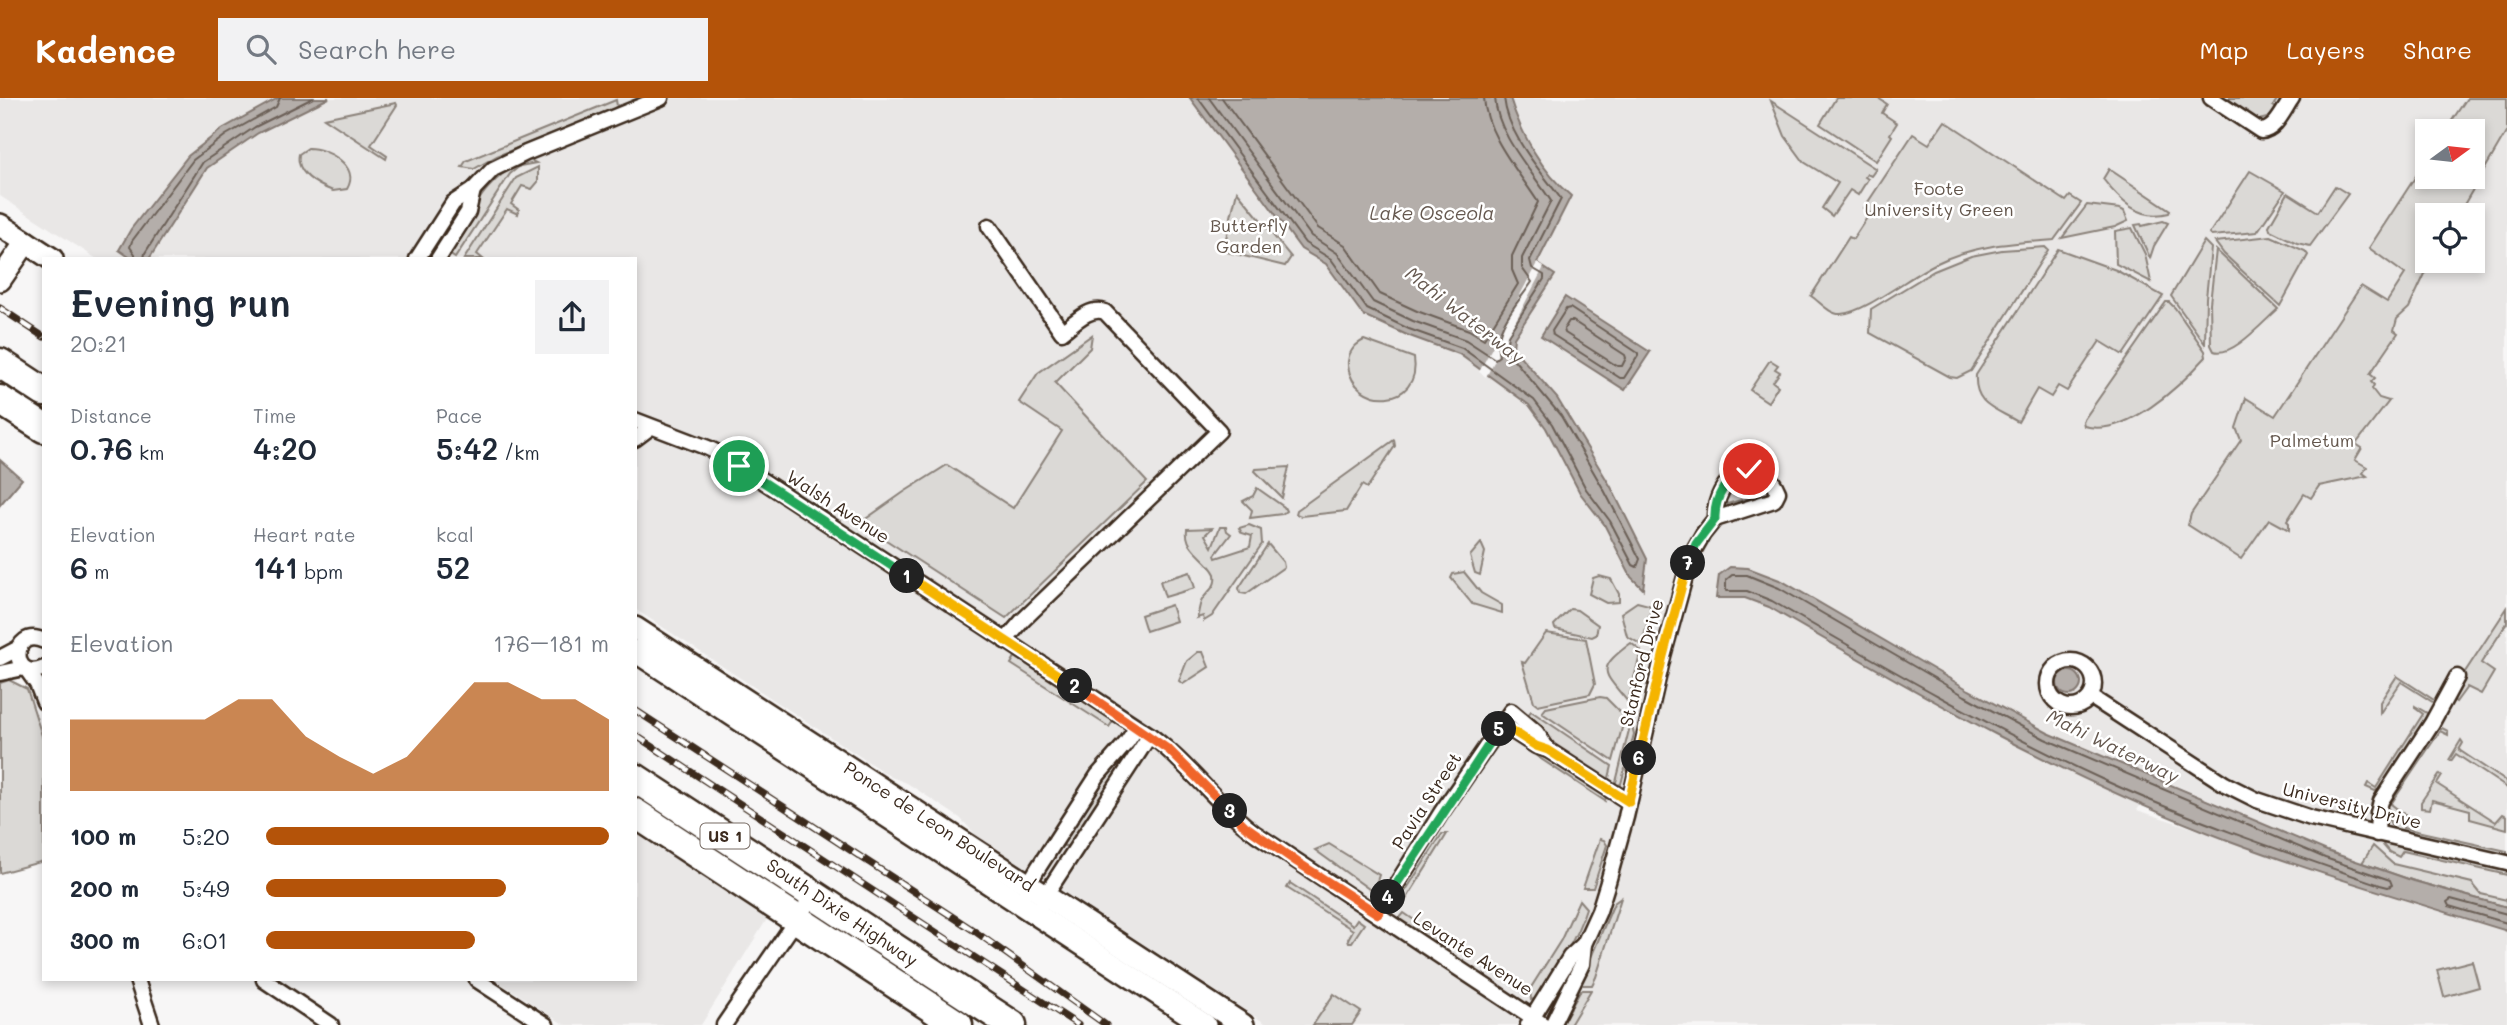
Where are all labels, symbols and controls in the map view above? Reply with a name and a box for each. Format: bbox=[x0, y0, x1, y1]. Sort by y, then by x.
search box bbox=[218, 18, 708, 81]
text: Kadence bbox=[35, 28, 176, 71]
icon: search bbox=[242, 30, 280, 68]
text: Search here bbox=[298, 32, 456, 66]
text: Map bbox=[2200, 34, 2248, 65]
text: Layers bbox=[2286, 34, 2365, 65]
text: Share bbox=[2403, 34, 2472, 65]
north arrow bbox=[2415, 119, 2485, 189]
map controls bbox=[2415, 119, 2485, 273]
park label: Foote University Green bbox=[1864, 176, 2014, 221]
water label: Lake Osceola bbox=[1370, 200, 1494, 225]
button: locate bbox=[2415, 203, 2485, 273]
park label: Butterfly Garden bbox=[1210, 213, 1288, 258]
water label: Mahi Waterway bbox=[1401, 260, 1530, 369]
text: Evening run bbox=[70, 277, 291, 327]
button: share bbox=[535, 280, 609, 354]
text: 20:21 bbox=[70, 328, 127, 358]
text: Distance bbox=[70, 403, 152, 428]
text: Time bbox=[253, 403, 296, 428]
text: Pace bbox=[436, 403, 482, 428]
text: 0.76 bbox=[70, 428, 133, 468]
text: 4:20 bbox=[253, 428, 317, 468]
text: 5:42 bbox=[436, 428, 498, 468]
park label: Palmetum bbox=[2270, 428, 2354, 452]
pin bbox=[709, 436, 769, 496]
pin bbox=[1719, 439, 1779, 499]
text: km bbox=[133, 440, 164, 465]
text: /km bbox=[498, 440, 540, 465]
icon: arrive bbox=[720, 447, 758, 485]
icon: check bbox=[1730, 450, 1768, 488]
street label: Walsh Avenue bbox=[782, 464, 895, 548]
text: Elevation bbox=[70, 522, 155, 547]
text: Heart rate bbox=[253, 522, 356, 547]
text: kcal bbox=[436, 522, 474, 547]
pin: 7 bbox=[1670, 546, 1706, 580]
text: 6 bbox=[70, 547, 88, 587]
text: 141 bbox=[253, 547, 298, 587]
text: 52 bbox=[436, 547, 470, 587]
text: 7 bbox=[1682, 550, 1693, 575]
text: m bbox=[88, 559, 109, 584]
text: bpm bbox=[298, 559, 343, 584]
pin: 1 bbox=[890, 559, 925, 594]
text: 1 bbox=[902, 563, 911, 588]
street label: Stanford Drive bbox=[1614, 596, 1668, 729]
text: Elevation bbox=[70, 628, 173, 658]
text: 176–181 m bbox=[493, 628, 609, 658]
pin: 2 bbox=[1058, 668, 1092, 704]
text: 2 bbox=[1069, 673, 1080, 698]
water label: Mahi Waterway bbox=[2043, 703, 2184, 788]
pin: 5 bbox=[1482, 712, 1516, 746]
text: 5 bbox=[1493, 716, 1504, 741]
pin: 6 bbox=[1622, 740, 1656, 776]
text: 6 bbox=[1633, 745, 1644, 770]
street label: Pavia Street bbox=[1386, 747, 1467, 854]
street label: Ponce de Leon Boulevard bbox=[839, 755, 1040, 897]
street label: University Drive bbox=[2280, 776, 2424, 834]
pin: 3 bbox=[1212, 794, 1248, 828]
text: 3 bbox=[1224, 798, 1235, 823]
text: 100 m bbox=[70, 821, 136, 851]
text: 5:20 bbox=[182, 821, 230, 851]
road number: US 1 bbox=[700, 824, 750, 848]
street label: South Dixie Highway bbox=[762, 853, 923, 972]
text: 200 m bbox=[70, 873, 139, 903]
text: 5:49 bbox=[182, 873, 230, 903]
pin: 4 bbox=[1370, 880, 1406, 914]
text: 4 bbox=[1381, 884, 1394, 909]
street label: Levante Avenue bbox=[1409, 905, 1538, 1001]
text: 300 m bbox=[70, 925, 140, 955]
text: 6:01 bbox=[182, 925, 228, 955]

